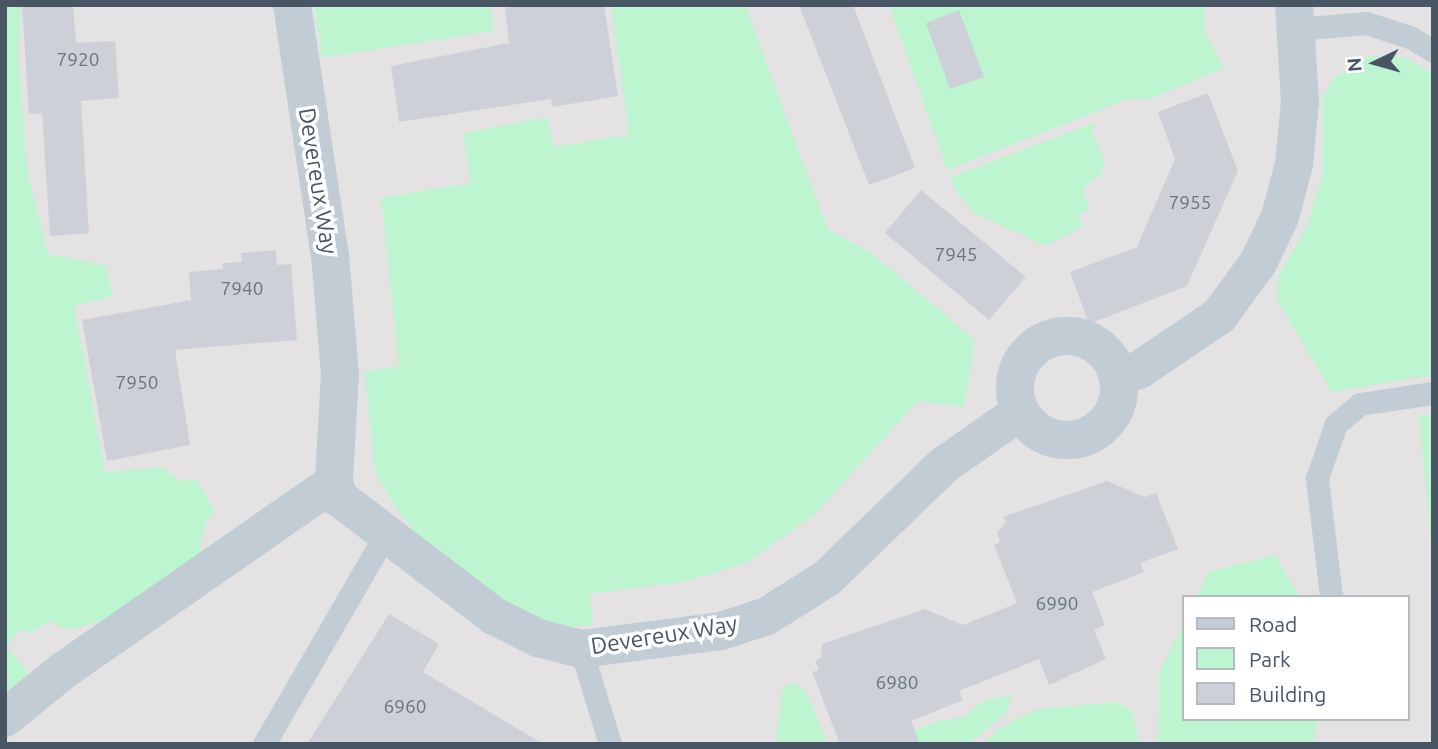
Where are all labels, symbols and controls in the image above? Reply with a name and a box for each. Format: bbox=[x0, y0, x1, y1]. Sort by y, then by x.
north arrow bbox=[1340, 28, 1410, 98]
house number: 7920 bbox=[57, 49, 99, 71]
text: N bbox=[1343, 57, 1366, 73]
street label: Devereux Way bbox=[293, 106, 343, 256]
house number: 7955 bbox=[1169, 192, 1211, 214]
house number: 7945 bbox=[935, 244, 977, 266]
house number: 7940 bbox=[221, 278, 263, 300]
house number: 7950 bbox=[116, 372, 158, 394]
house number: 6990 bbox=[1036, 593, 1078, 615]
legend bbox=[1182, 595, 1410, 721]
street label: Devereux Way bbox=[589, 610, 739, 660]
text: Road bbox=[1249, 612, 1297, 636]
text: Park bbox=[1249, 647, 1291, 671]
house number: 6980 bbox=[876, 672, 918, 694]
text: Building bbox=[1249, 682, 1326, 706]
house number: 6960 bbox=[384, 696, 426, 718]

